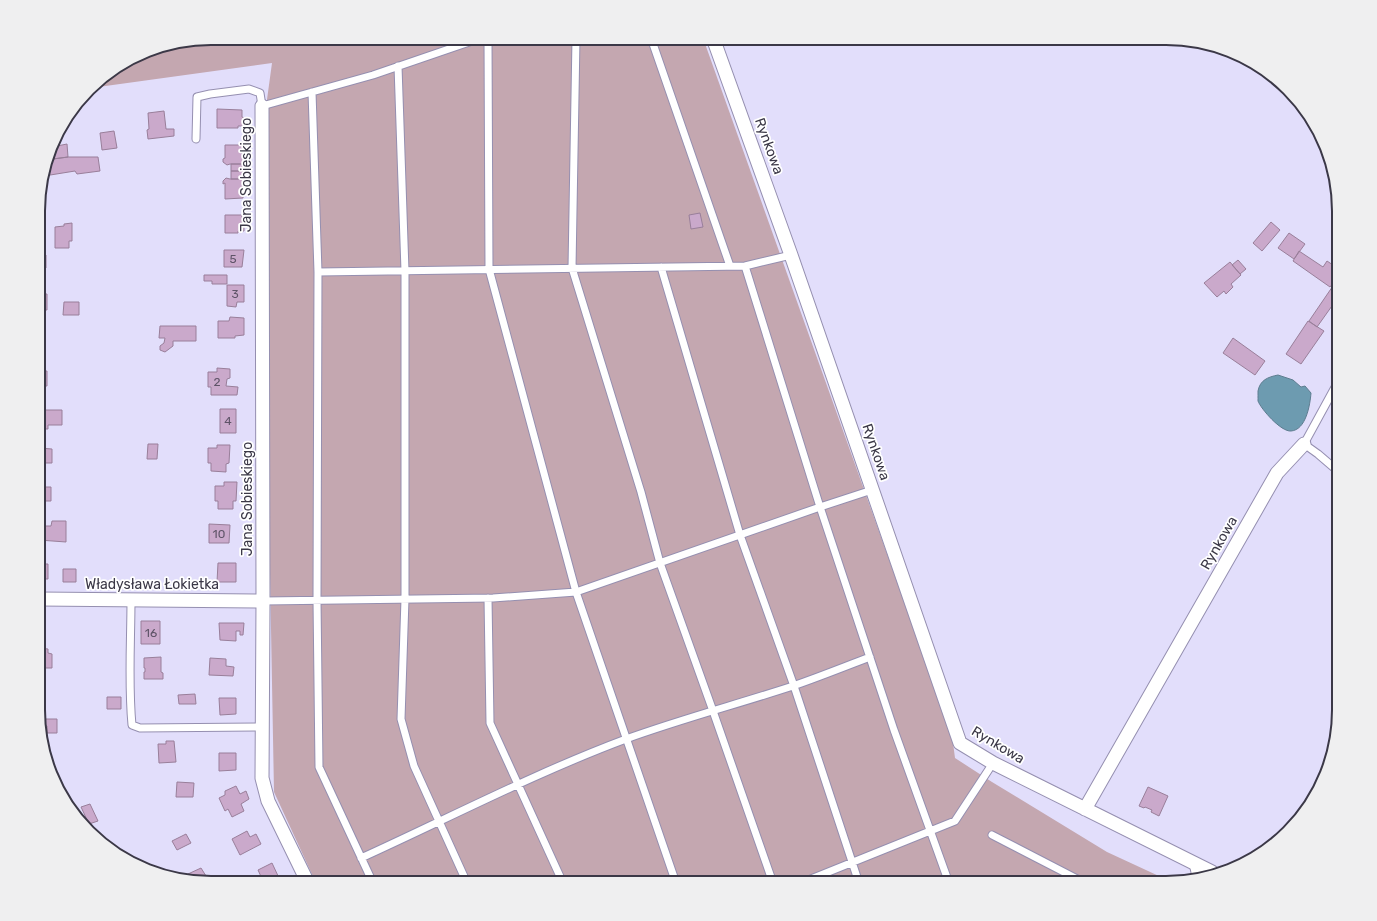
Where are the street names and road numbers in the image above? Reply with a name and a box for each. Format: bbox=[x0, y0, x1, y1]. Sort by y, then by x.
street label: Rynkowa bbox=[751, 115, 787, 177]
street label: Jana Sobieskiego bbox=[238, 118, 255, 232]
street label: Rynkowa bbox=[858, 421, 894, 483]
street label: Jana Sobieskiego bbox=[239, 442, 256, 556]
street label: Rynkowa bbox=[1197, 513, 1241, 573]
street label: Władysława Łokietka bbox=[85, 576, 219, 593]
street label: Rynkowa bbox=[968, 723, 1028, 767]

